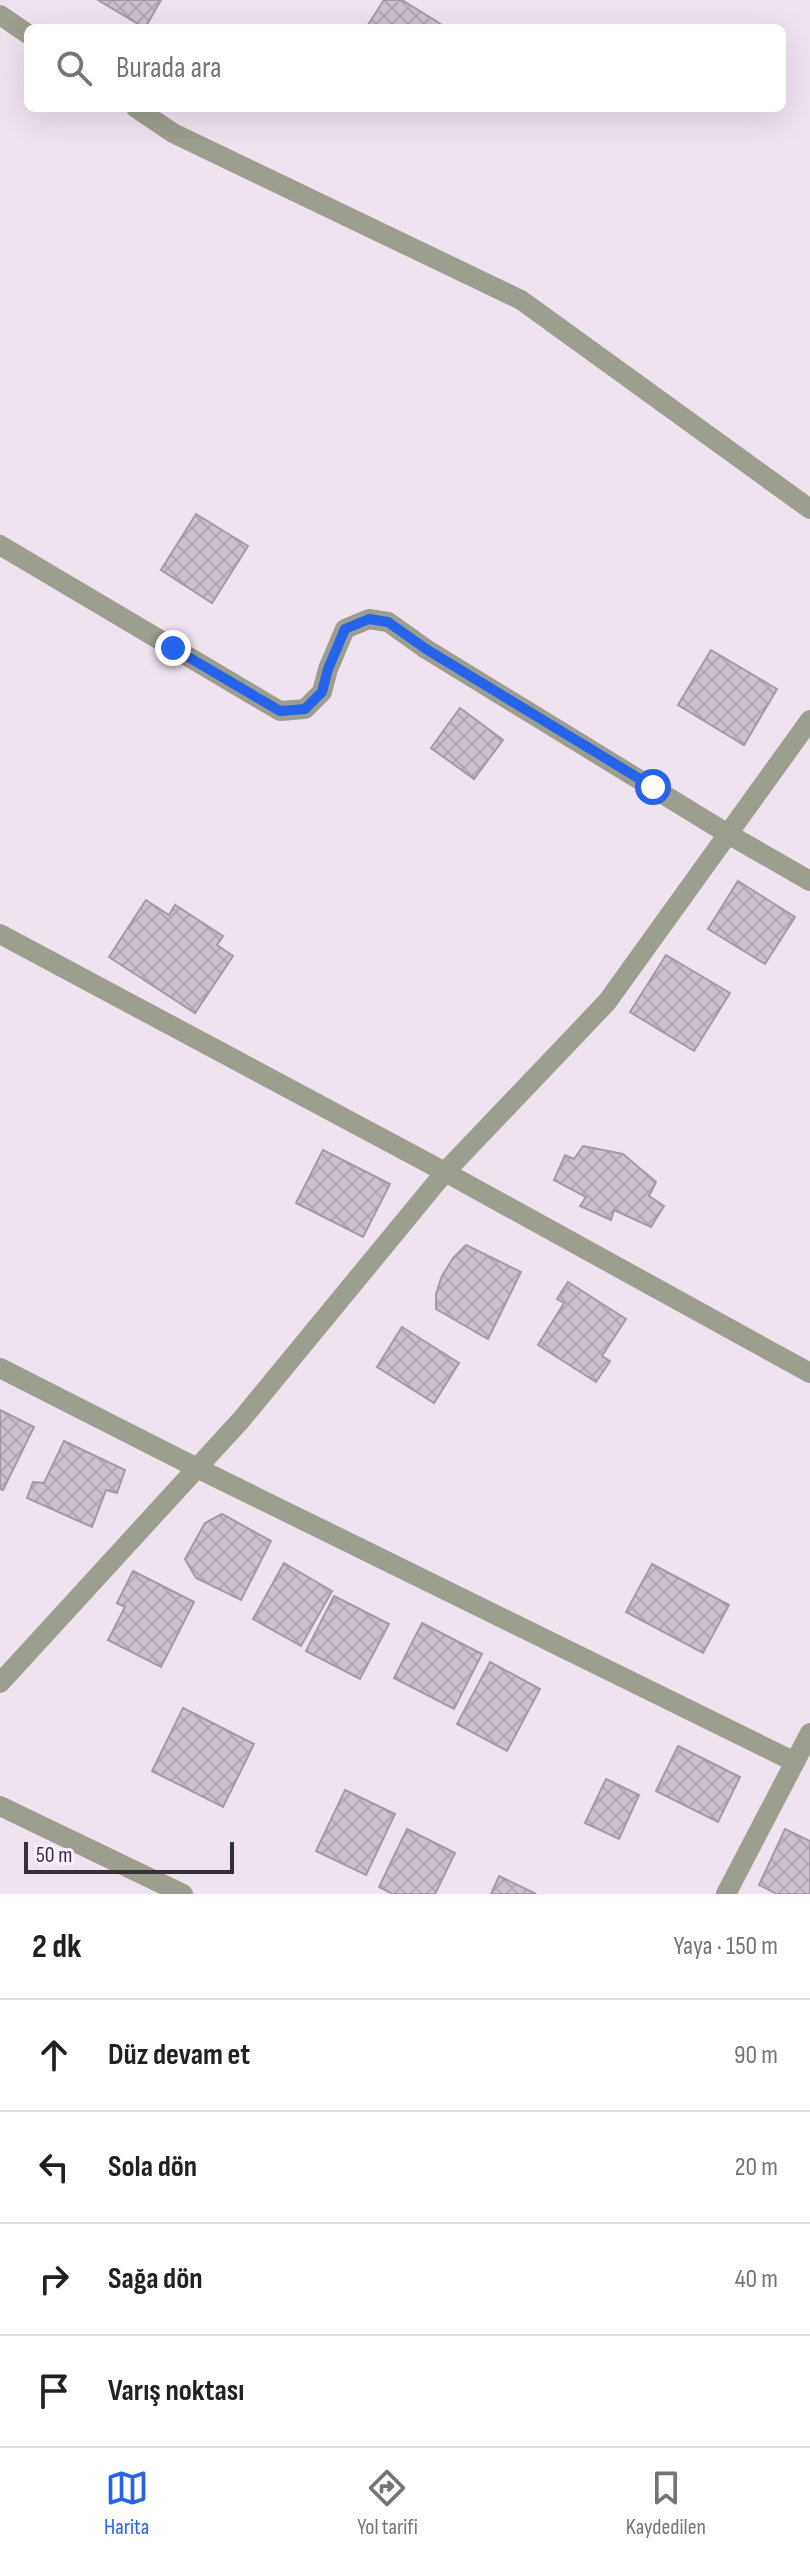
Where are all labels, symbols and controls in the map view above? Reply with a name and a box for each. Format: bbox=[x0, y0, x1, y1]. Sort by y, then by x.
search box bbox=[24, 24, 786, 112]
icon: search bbox=[52, 46, 96, 90]
text: Burada ara bbox=[116, 50, 222, 86]
route end bbox=[155, 630, 191, 666]
route start bbox=[635, 769, 671, 805]
scale bar bbox=[24, 1838, 234, 1874]
text: 50 m bbox=[36, 1842, 72, 1869]
text: 2 dk bbox=[32, 1926, 81, 1967]
text: Yaya · 150 m bbox=[673, 1931, 778, 1962]
icon: ahead bbox=[32, 2033, 76, 2077]
text: Düz devam et bbox=[108, 2037, 250, 2073]
text: 90 m bbox=[734, 2040, 778, 2071]
icon: left bbox=[32, 2145, 76, 2189]
text: Sola dön bbox=[108, 2149, 197, 2185]
text: 20 m bbox=[735, 2152, 778, 2183]
icon: right bbox=[32, 2257, 76, 2301]
text: Sağa dön bbox=[108, 2261, 203, 2297]
text: 40 m bbox=[735, 2264, 778, 2295]
icon: arrive bbox=[32, 2369, 76, 2413]
text: Varış noktası bbox=[108, 2373, 244, 2409]
tab: Harita bbox=[104, 2466, 149, 2541]
tab: Yol tarifi bbox=[357, 2466, 418, 2541]
tab: Kaydedilen bbox=[626, 2466, 706, 2541]

